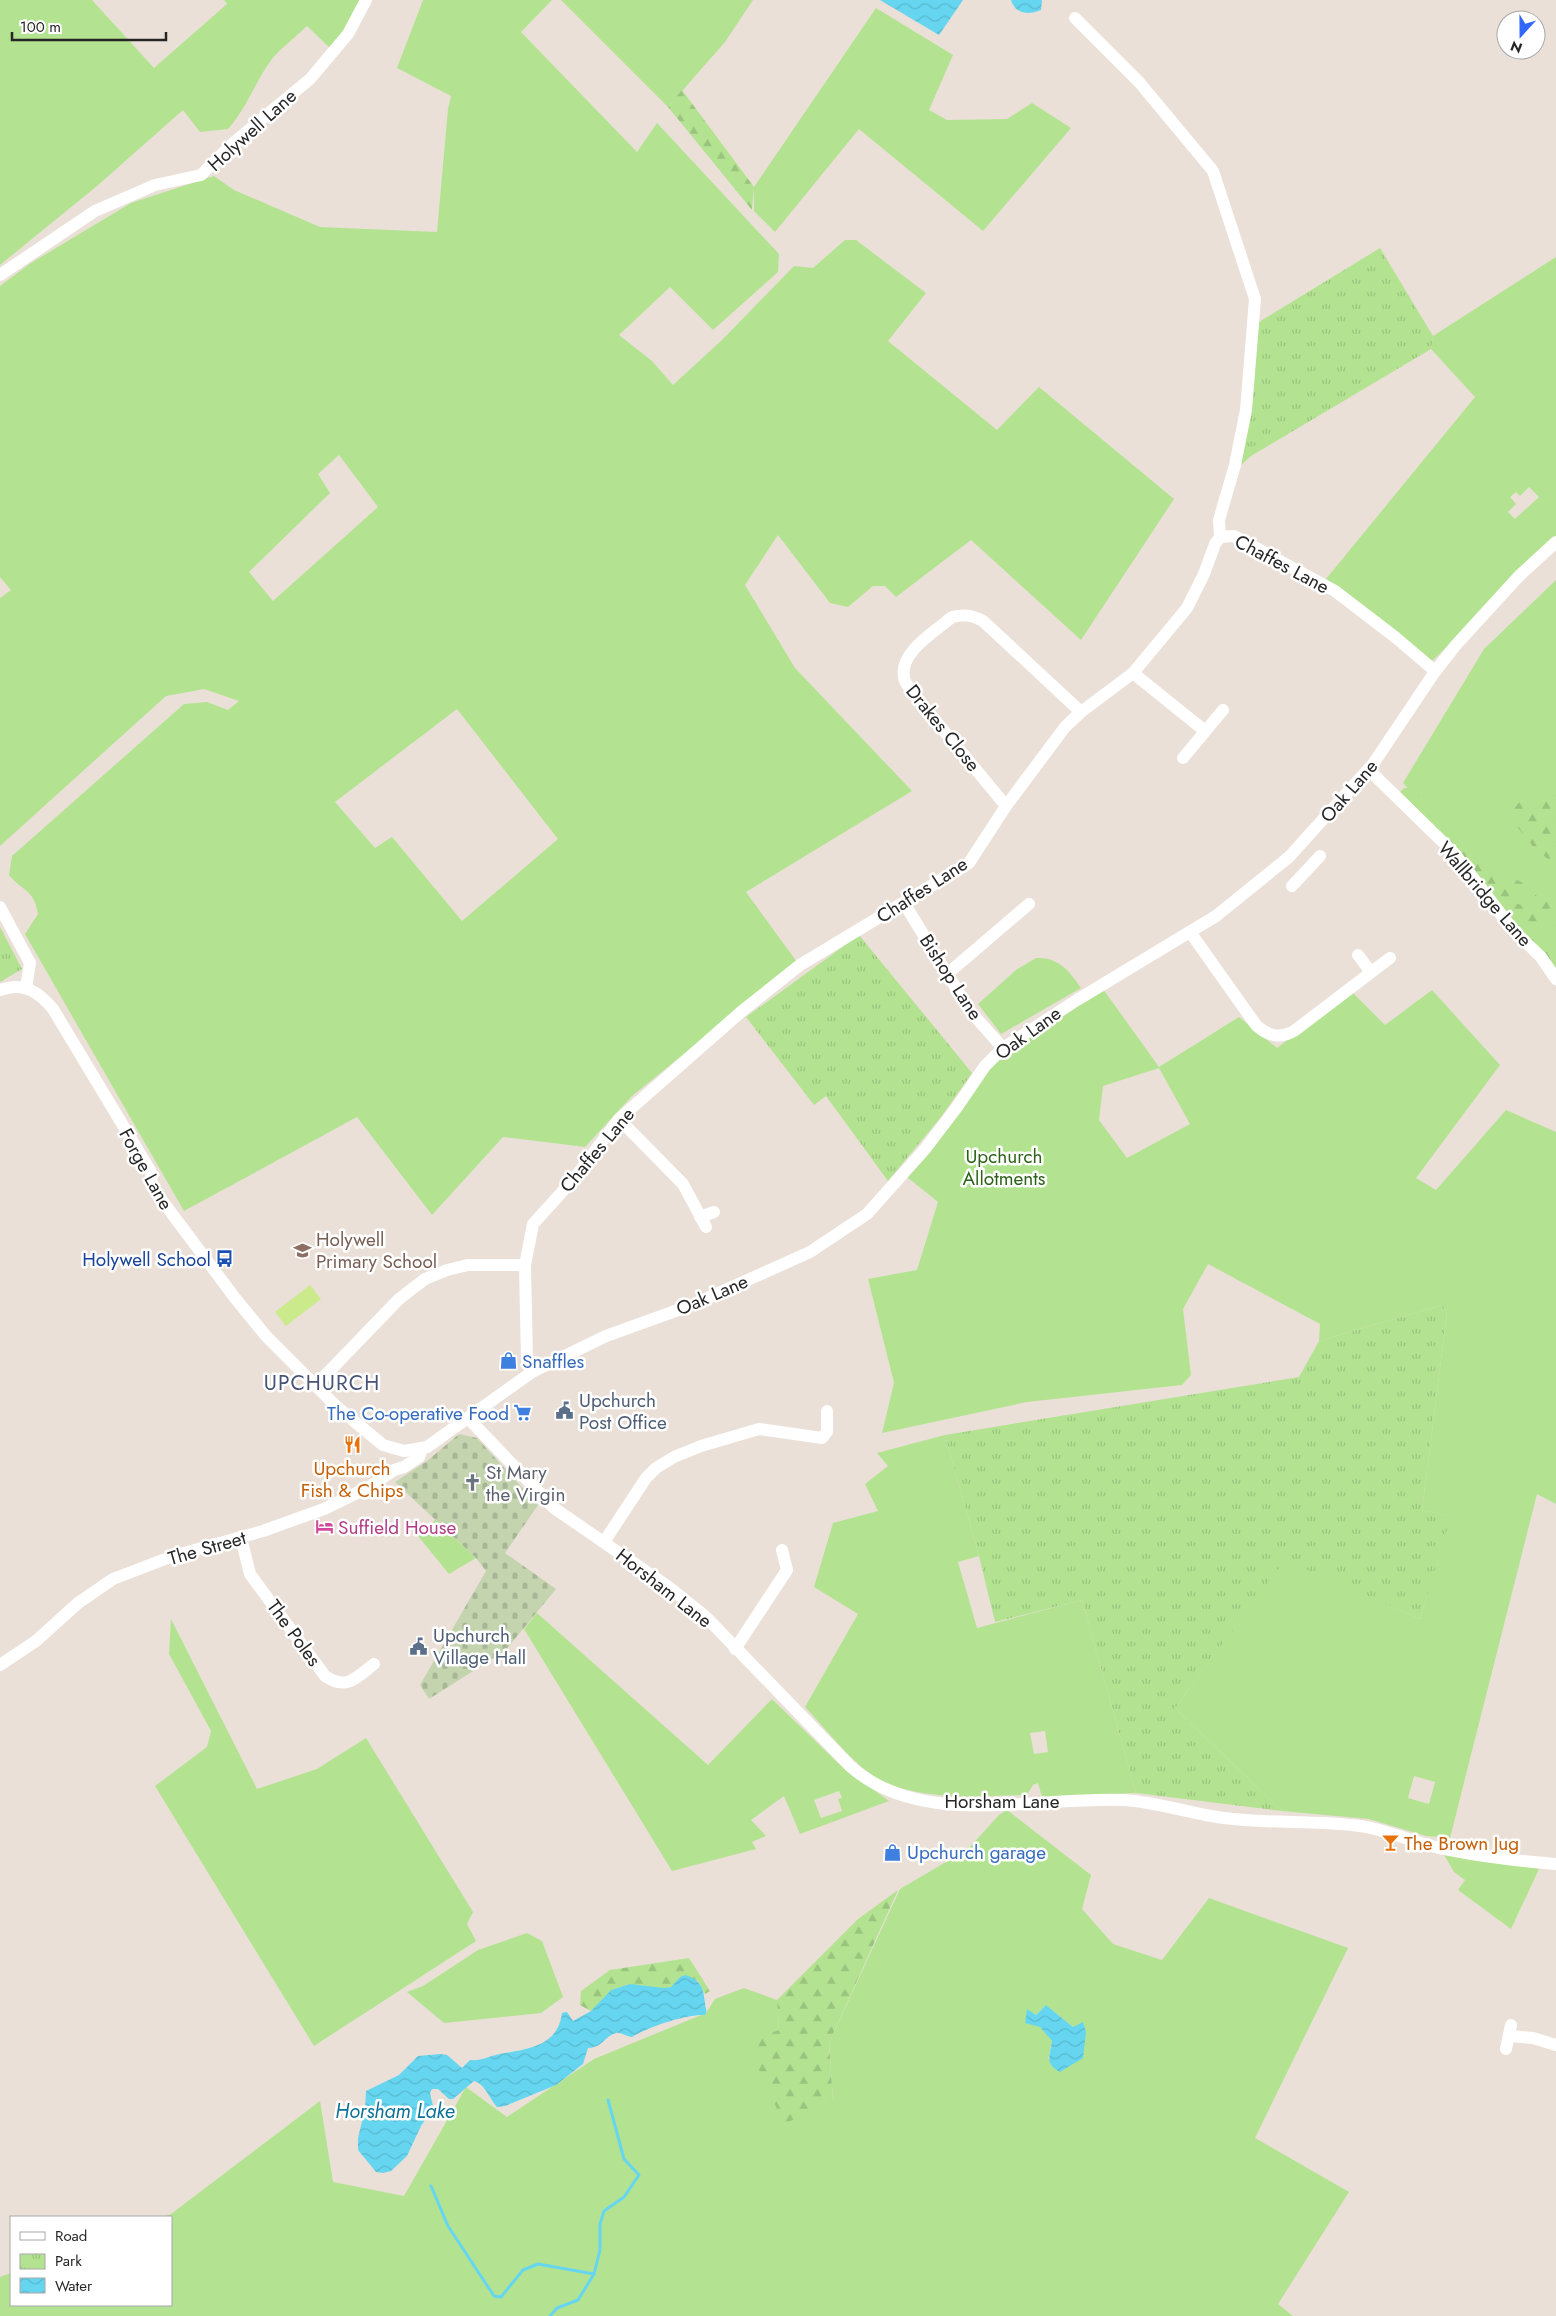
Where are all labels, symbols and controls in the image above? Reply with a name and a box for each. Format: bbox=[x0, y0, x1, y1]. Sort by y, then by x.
scale bar bbox=[12, 10, 166, 42]
north arrow bbox=[1496, 10, 1546, 60]
text: 100 m bbox=[20, 16, 61, 38]
text: N bbox=[1508, 36, 1525, 58]
street label: Holywell Lane bbox=[202, 83, 303, 177]
street label: Chaffes Lane bbox=[1230, 528, 1334, 600]
street label: Drakes Close bbox=[899, 679, 987, 777]
street label: Oak Lane bbox=[1314, 753, 1384, 828]
street label: Wallbridge Lane bbox=[1432, 835, 1539, 953]
street label: Chaffes Lane bbox=[871, 850, 973, 930]
street label: Bishop Lane bbox=[913, 929, 989, 1025]
street label: Oak Lane bbox=[989, 1000, 1067, 1066]
street label: Chaffes Lane bbox=[553, 1101, 641, 1198]
street label: Forge Lane bbox=[113, 1123, 180, 1215]
park label: Upchurch Allotments bbox=[962, 1143, 1046, 1192]
place label: Holywell Primary School bbox=[316, 1226, 437, 1275]
school or university icon: Holywell Primary School bbox=[292, 1240, 312, 1260]
place label: Holywell School bbox=[82, 1246, 211, 1273]
bus stop icon: Holywell School bbox=[215, 1249, 235, 1269]
street label: Oak Lane bbox=[672, 1268, 752, 1322]
place label: Snaffles bbox=[522, 1348, 585, 1375]
shop icon: Snaffles bbox=[498, 1351, 518, 1371]
district label: UPCHURCH bbox=[264, 1368, 380, 1398]
place label: Upchurch Post Office bbox=[579, 1387, 667, 1436]
place label: The Co-operative Food bbox=[327, 1400, 509, 1427]
public building icon: Upchurch Post Office bbox=[555, 1401, 575, 1421]
supermarket icon: The Co-operative Food bbox=[513, 1403, 533, 1423]
restaurant icon: Upchurch Fish & Chips bbox=[342, 1435, 362, 1455]
place label: Upchurch Fish & Chips bbox=[301, 1455, 404, 1504]
place label: St Mary the Virgin bbox=[486, 1459, 565, 1508]
church icon: St Mary the Virgin bbox=[462, 1473, 482, 1493]
place label: Suffield House bbox=[338, 1514, 456, 1541]
hotel icon: Suffield House bbox=[314, 1517, 334, 1537]
street label: The Street bbox=[165, 1524, 249, 1572]
street label: Horsham Lane bbox=[610, 1542, 718, 1634]
street label: The Poles bbox=[261, 1594, 328, 1672]
place label: Upchurch Village Hall bbox=[433, 1622, 526, 1671]
public building icon: Upchurch Village Hall bbox=[409, 1636, 429, 1656]
street label: Horsham Lane bbox=[944, 1788, 1060, 1815]
place label: The Brown Jug bbox=[1404, 1830, 1519, 1857]
bar icon: The Brown Jug bbox=[1380, 1833, 1400, 1853]
place label: Upchurch garage bbox=[907, 1839, 1046, 1866]
shop icon: Upchurch garage bbox=[883, 1842, 903, 1862]
water label: Horsham Lake bbox=[335, 2097, 455, 2126]
legend bbox=[10, 2216, 172, 2306]
text: Road bbox=[55, 2225, 87, 2247]
text: Park bbox=[55, 2250, 82, 2272]
text: Water bbox=[55, 2275, 93, 2297]

